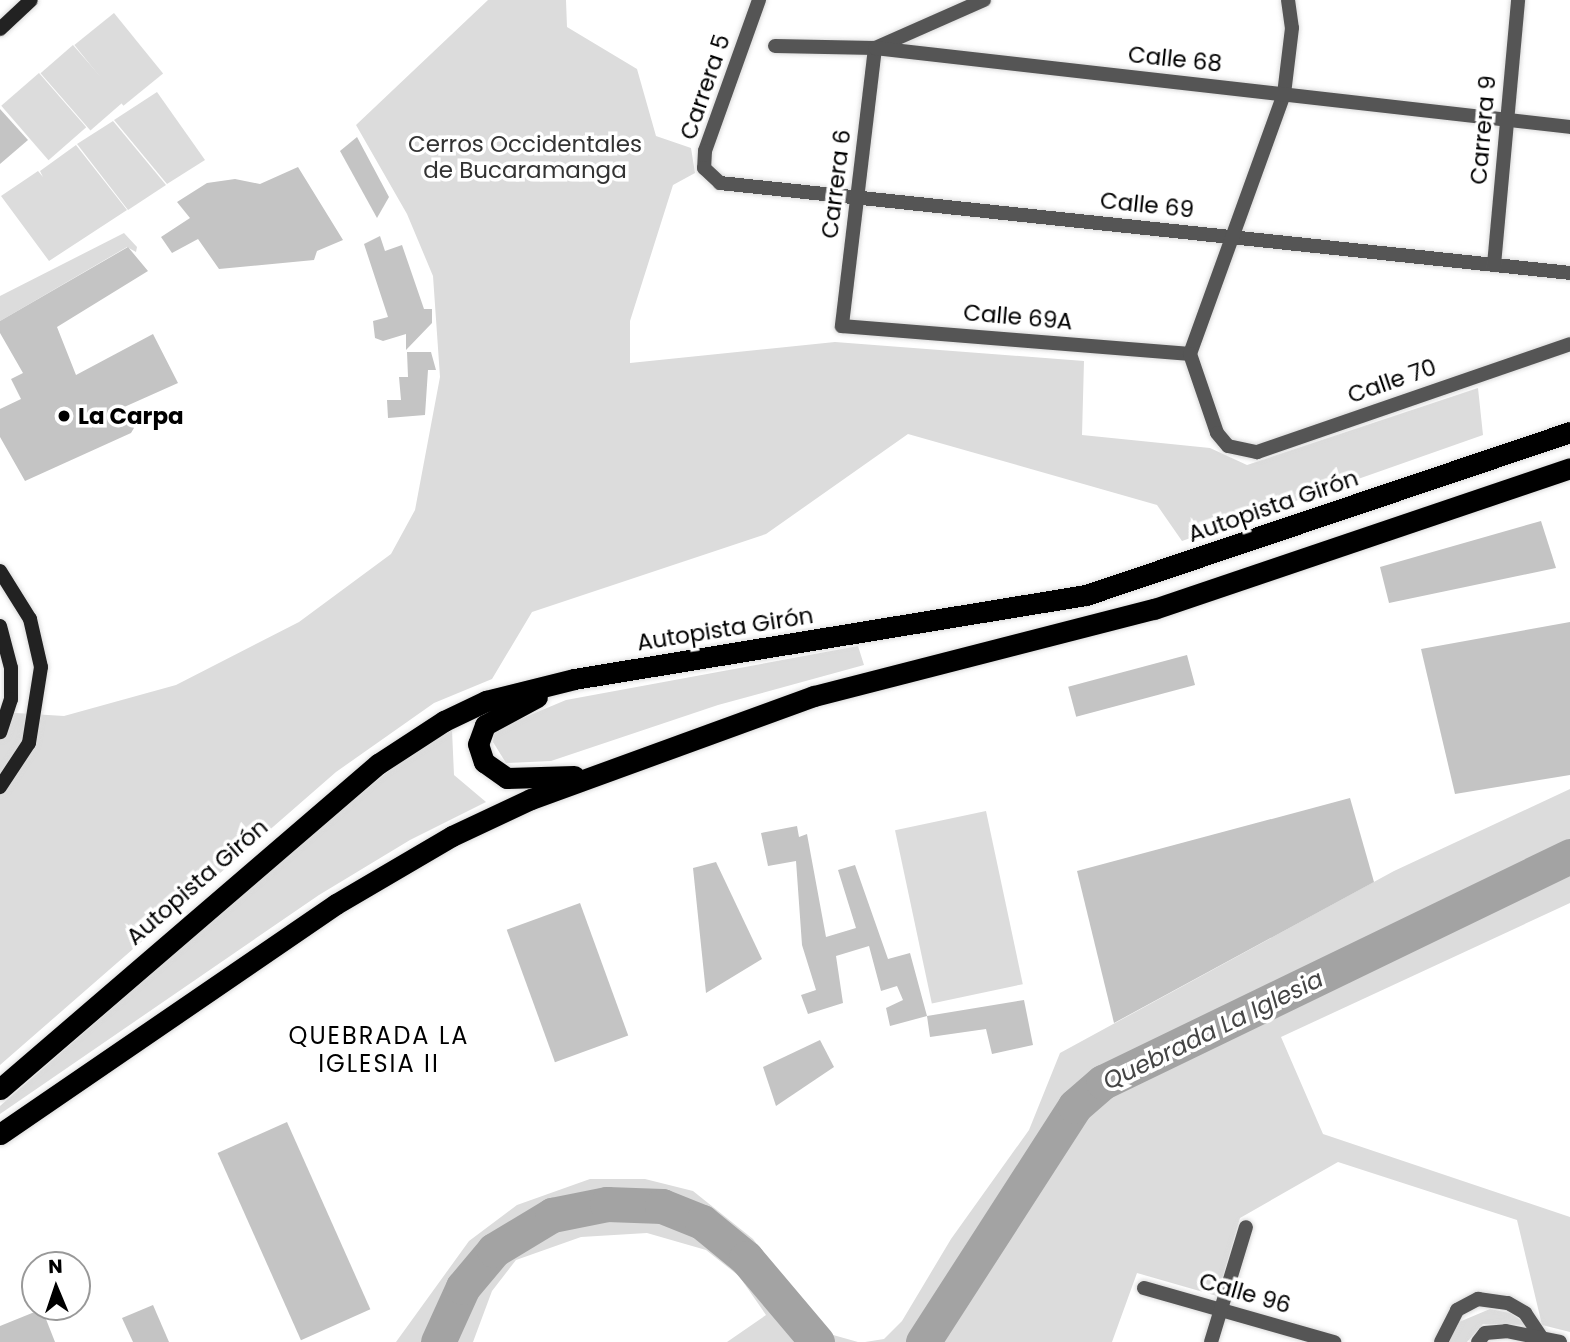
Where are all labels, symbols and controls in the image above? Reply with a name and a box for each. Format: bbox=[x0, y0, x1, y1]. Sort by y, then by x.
street label: Carrera 5 bbox=[674, 31, 736, 143]
street label: Calle 68 bbox=[1127, 40, 1223, 78]
street label: Carrera 9 bbox=[1464, 74, 1502, 186]
street label: Carrera 6 bbox=[816, 128, 856, 240]
park label: Cerros Occidentales de Bucaramanga bbox=[408, 130, 642, 184]
street label: Calle 69 bbox=[1099, 186, 1195, 224]
street label: Calle 69A bbox=[962, 298, 1074, 336]
street label: Calle 70 bbox=[1344, 353, 1440, 409]
place label: La Carpa bbox=[78, 402, 184, 430]
marker: La Carpa bbox=[56, 408, 72, 424]
street label: Autopista Girón bbox=[1184, 464, 1362, 548]
street label: Autopista Girón bbox=[635, 601, 815, 657]
street label: Autopista Girón bbox=[121, 813, 273, 951]
water label: Quebrada La Iglesia bbox=[1098, 964, 1328, 1096]
district label: QUEBRADA LA IGLESIA II bbox=[290, 1022, 468, 1078]
north arrow bbox=[21, 1251, 91, 1321]
text: N bbox=[48, 1253, 63, 1280]
street label: Calle 96 bbox=[1196, 1267, 1294, 1319]

